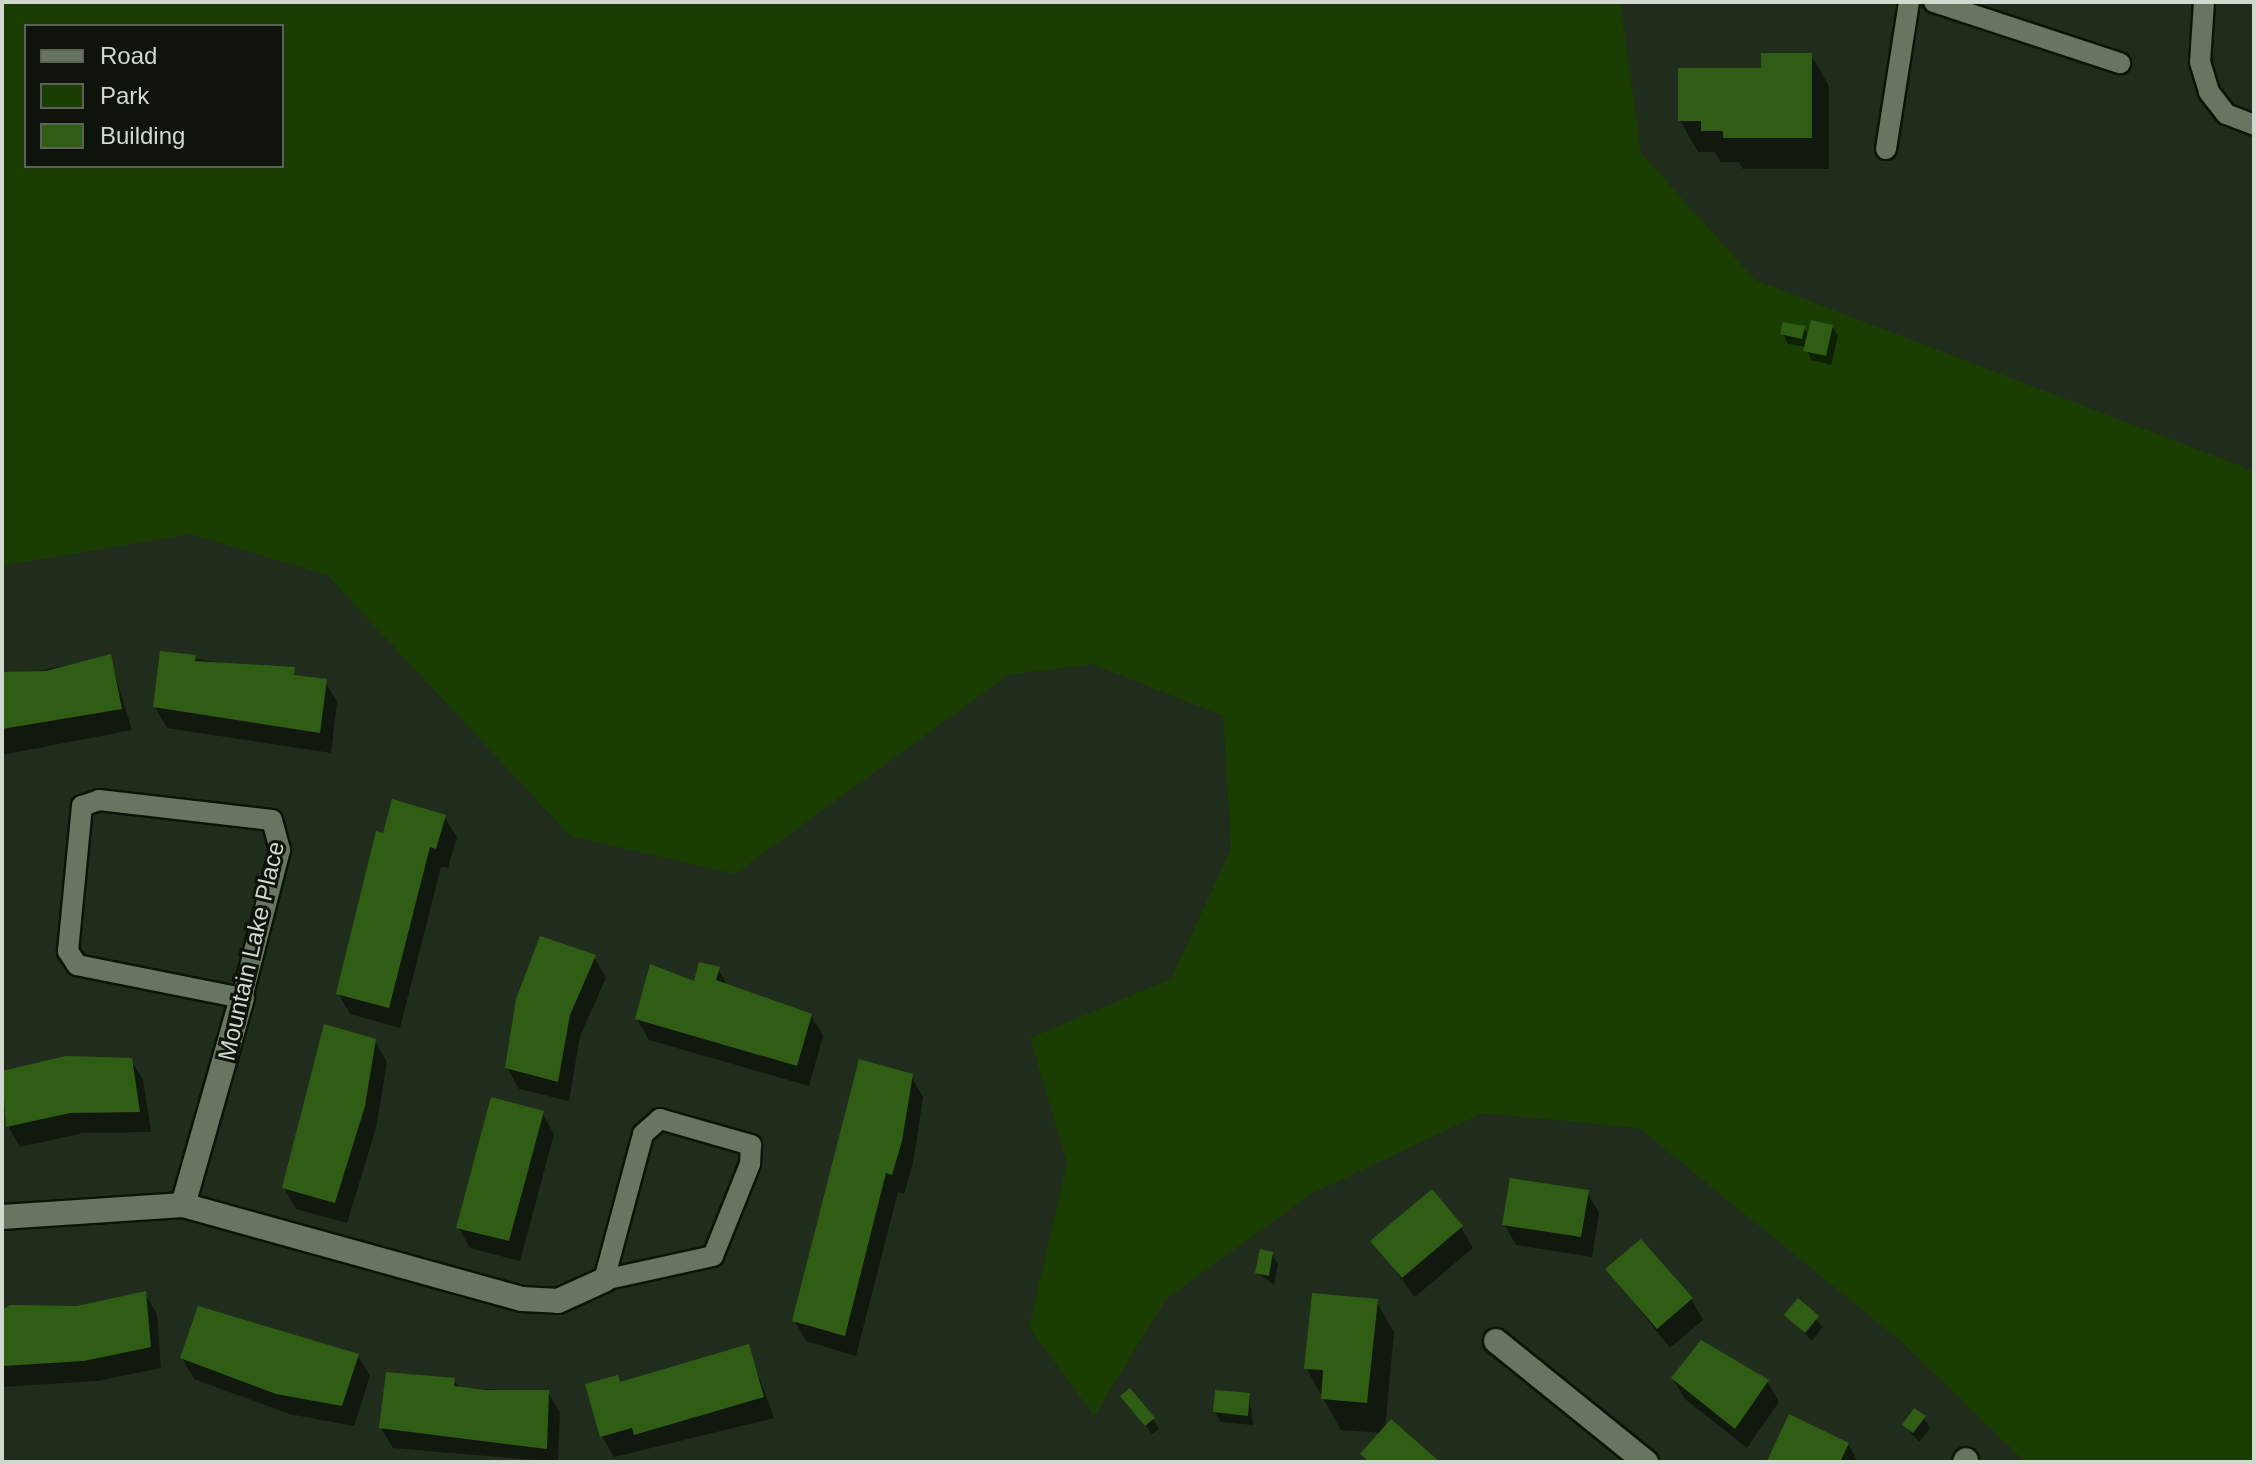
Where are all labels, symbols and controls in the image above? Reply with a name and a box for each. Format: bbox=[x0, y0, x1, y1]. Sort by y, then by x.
legend bbox=[24, 24, 284, 168]
text: Road bbox=[100, 42, 157, 69]
text: Park bbox=[100, 82, 149, 109]
text: Building bbox=[100, 122, 185, 149]
street label: Mountain Lake Place bbox=[212, 839, 290, 1063]

